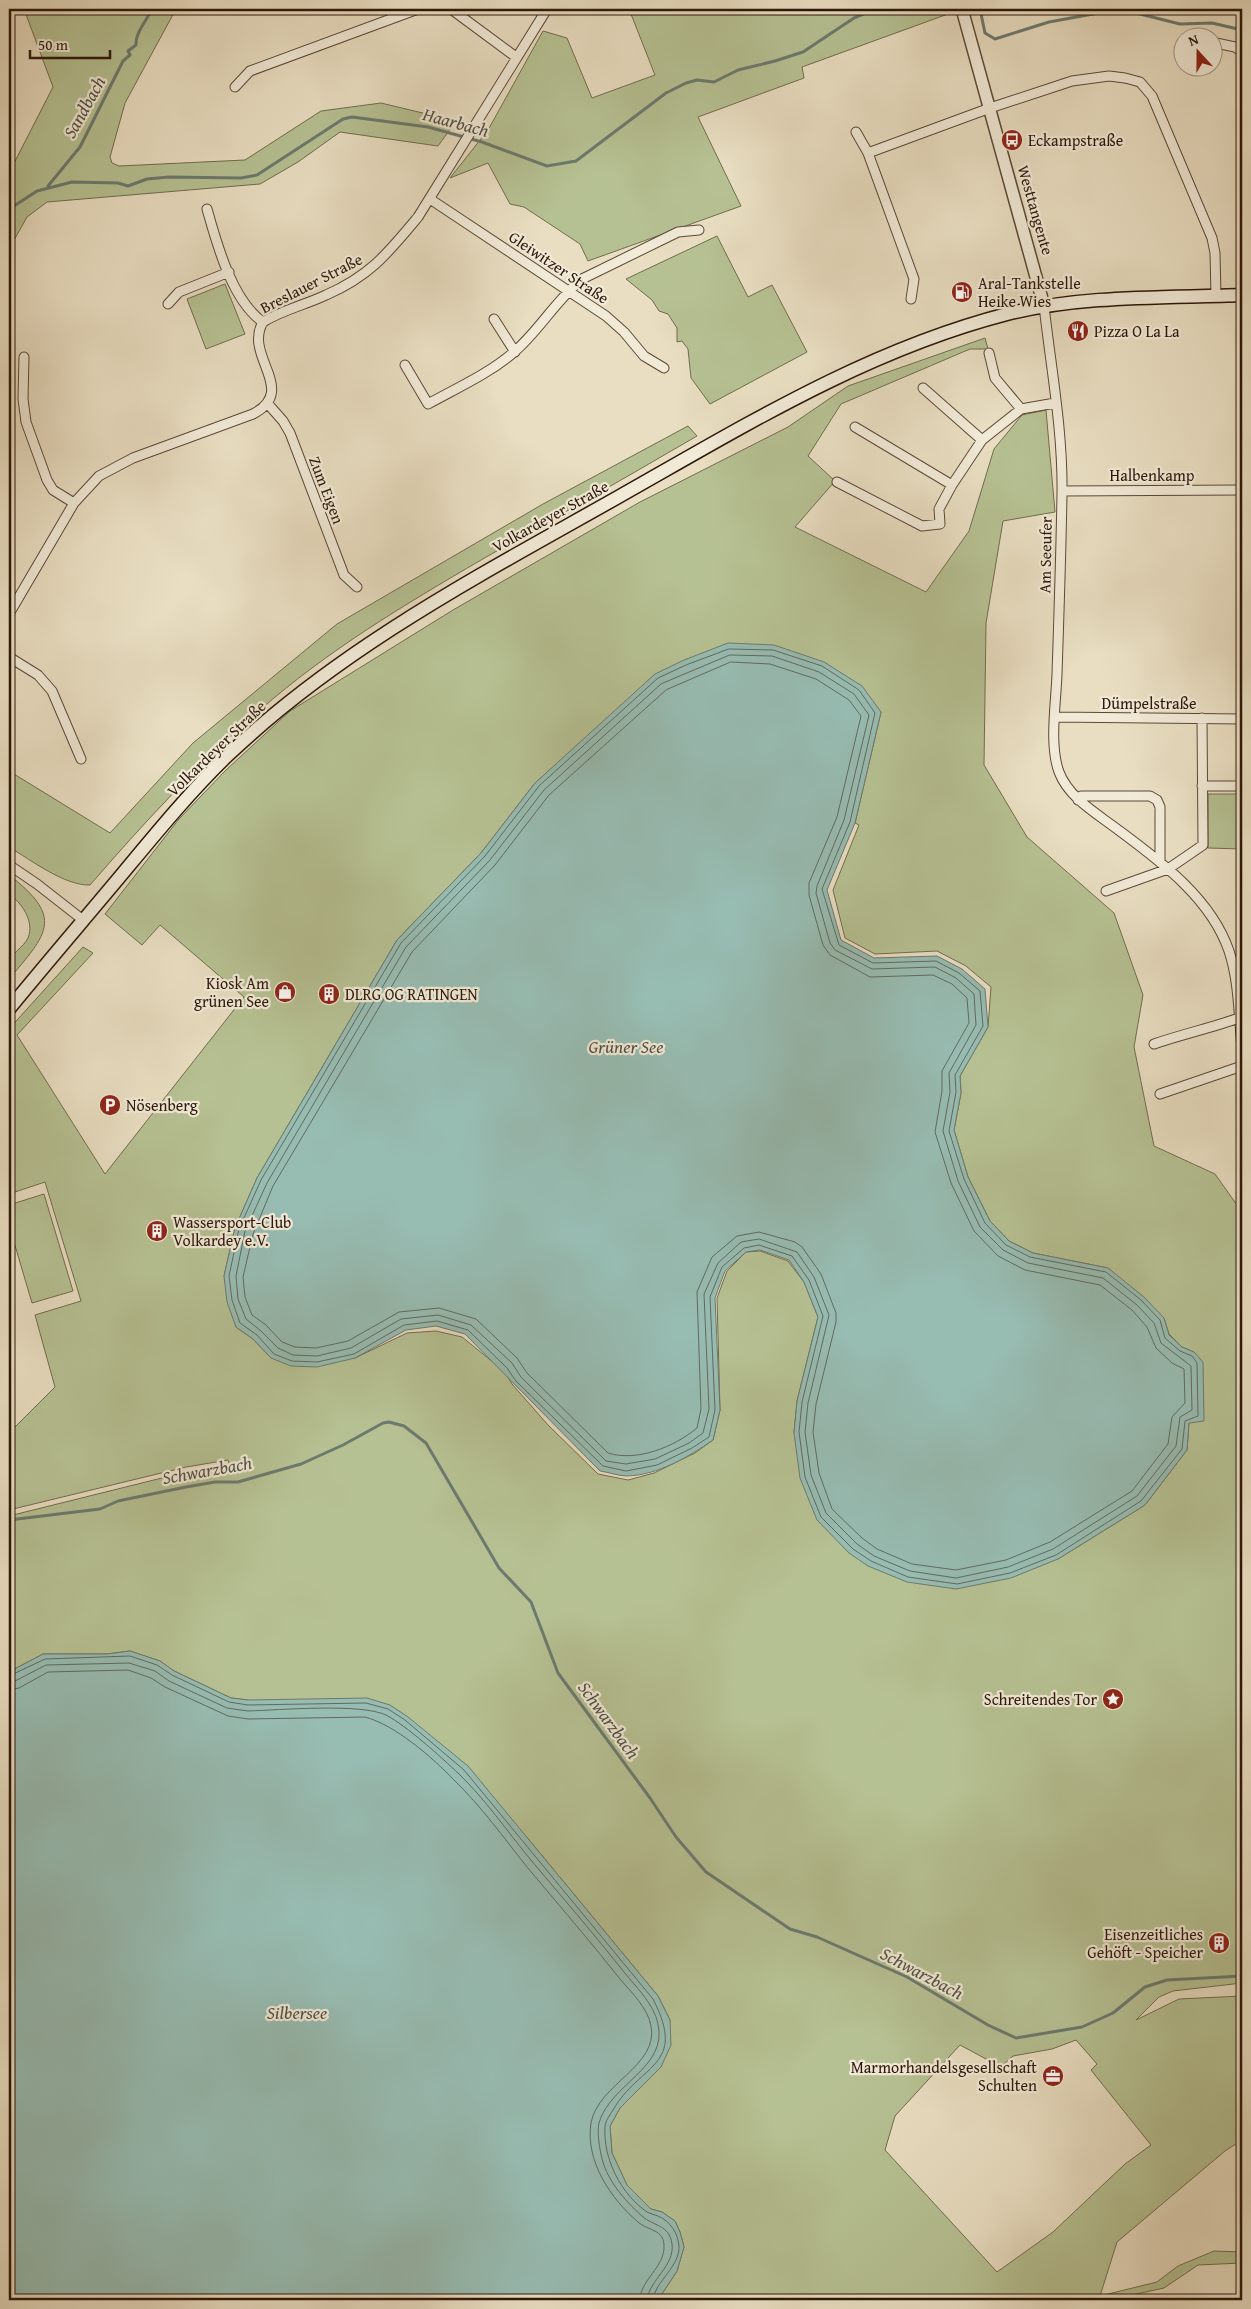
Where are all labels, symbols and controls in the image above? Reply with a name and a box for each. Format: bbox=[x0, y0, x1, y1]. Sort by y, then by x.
scale bar bbox=[30, 28, 110, 60]
north arrow bbox=[1174, 28, 1224, 78]
text: N bbox=[1185, 29, 1202, 51]
text: 50 m bbox=[38, 34, 69, 55]
water label: Sandbach bbox=[56, 71, 112, 143]
water label: Haarbach bbox=[419, 100, 492, 144]
bus stop icon: Eckampstraße bbox=[1000, 128, 1024, 152]
place label: Eckampstraße bbox=[1028, 128, 1123, 152]
street label: Westtangente bbox=[1012, 162, 1060, 258]
street label: Gleiwitzer Straße bbox=[504, 225, 614, 309]
street label: Breslauer Straße bbox=[256, 247, 366, 319]
place label: Aral-Tankstelle Heike Wies bbox=[978, 271, 1081, 313]
fuel station icon: Aral-Tankstelle Heike Wies bbox=[950, 280, 974, 304]
restaurant icon: Pizza O La La bbox=[1066, 319, 1090, 343]
place label: Pizza O La La bbox=[1094, 319, 1180, 343]
street label: Zum Eigen bbox=[303, 453, 351, 527]
street label: Halbenkamp bbox=[1110, 463, 1195, 487]
street label: Volkardeyer Straße bbox=[487, 474, 613, 558]
street label: Am Seeufer bbox=[1032, 516, 1058, 594]
street label: Dümpelstraße bbox=[1102, 691, 1196, 715]
street label: Volkardeyer Straße bbox=[161, 694, 271, 802]
place label: Kiosk Am grünen See bbox=[194, 971, 269, 1013]
shop icon: Kiosk Am grünen See bbox=[273, 980, 297, 1004]
building icon: DLRG OG RATINGEN bbox=[317, 982, 341, 1006]
place label: DLRG OG RATINGEN bbox=[345, 982, 478, 1006]
water label: Grüner See bbox=[589, 1033, 663, 1060]
parking icon: Nösenberg bbox=[98, 1093, 122, 1117]
place label: Nösenberg bbox=[126, 1093, 198, 1117]
place label: Wassersport-Club Volkardey e.V. bbox=[173, 1210, 291, 1252]
building icon: Wassersport-Club Volkardey e.V. bbox=[145, 1219, 169, 1243]
water label: Schwarzbach bbox=[160, 1449, 254, 1491]
water label: Schwarzbach bbox=[571, 1675, 647, 1765]
place label: Schreitendes Tor bbox=[984, 1687, 1097, 1711]
place icon: Schreitendes Tor bbox=[1101, 1687, 1125, 1711]
place label: Eisenzeitliches Gehöft - Speicher bbox=[1087, 1922, 1203, 1964]
building icon: Eisenzeitliches Gehöft - Speicher bbox=[1207, 1931, 1231, 1955]
water label: Schwarzbach bbox=[876, 1940, 968, 2006]
water label: Silbersee bbox=[267, 1999, 327, 2026]
place label: Marmorhandelsgesellschaft Schulten bbox=[851, 2055, 1037, 2097]
office icon: Marmorhandelsgesellschaft Schulten bbox=[1041, 2064, 1065, 2088]

